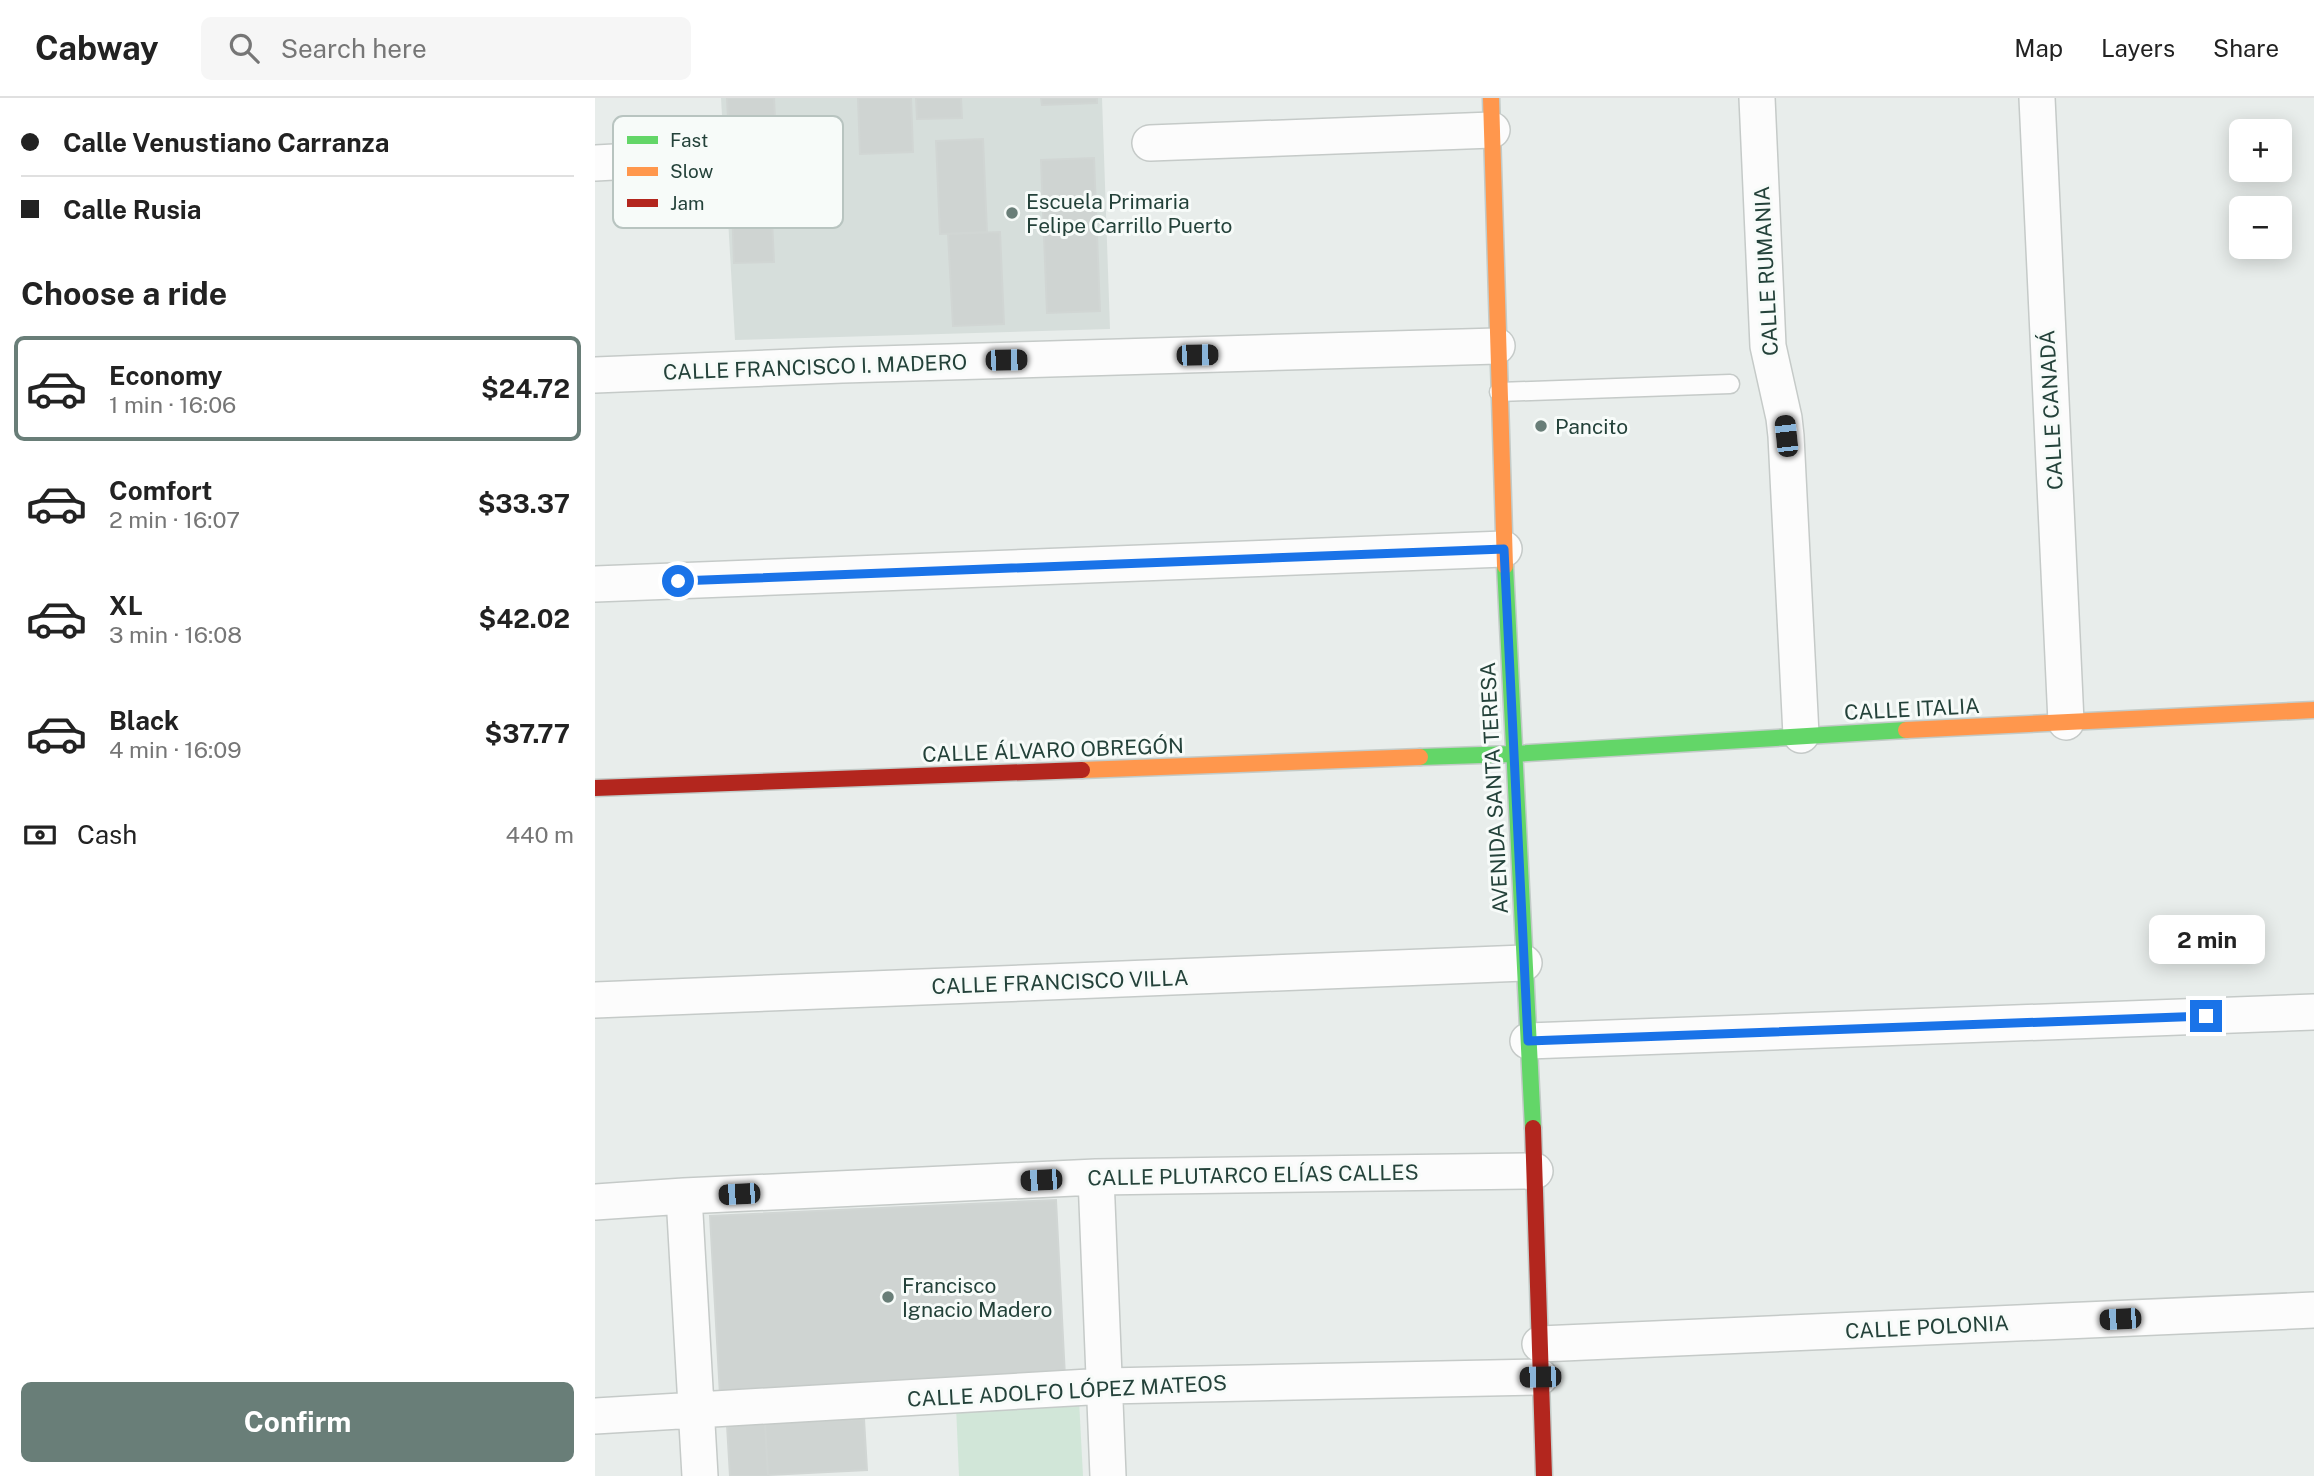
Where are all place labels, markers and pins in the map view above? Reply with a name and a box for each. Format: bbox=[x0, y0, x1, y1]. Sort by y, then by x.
place label: Escuela Primaria Felipe Carrillo Puerto bbox=[1026, 189, 1232, 238]
marker: Escuela Primaria Felipe Carrillo Puerto bbox=[1004, 205, 1020, 221]
place label: Pancito bbox=[1555, 414, 1628, 439]
marker: Pancito bbox=[1533, 418, 1549, 434]
place label: Francisco Ignacio Madero bbox=[902, 1273, 1052, 1322]
marker: Francisco Ignacio Madero bbox=[880, 1289, 896, 1305]

